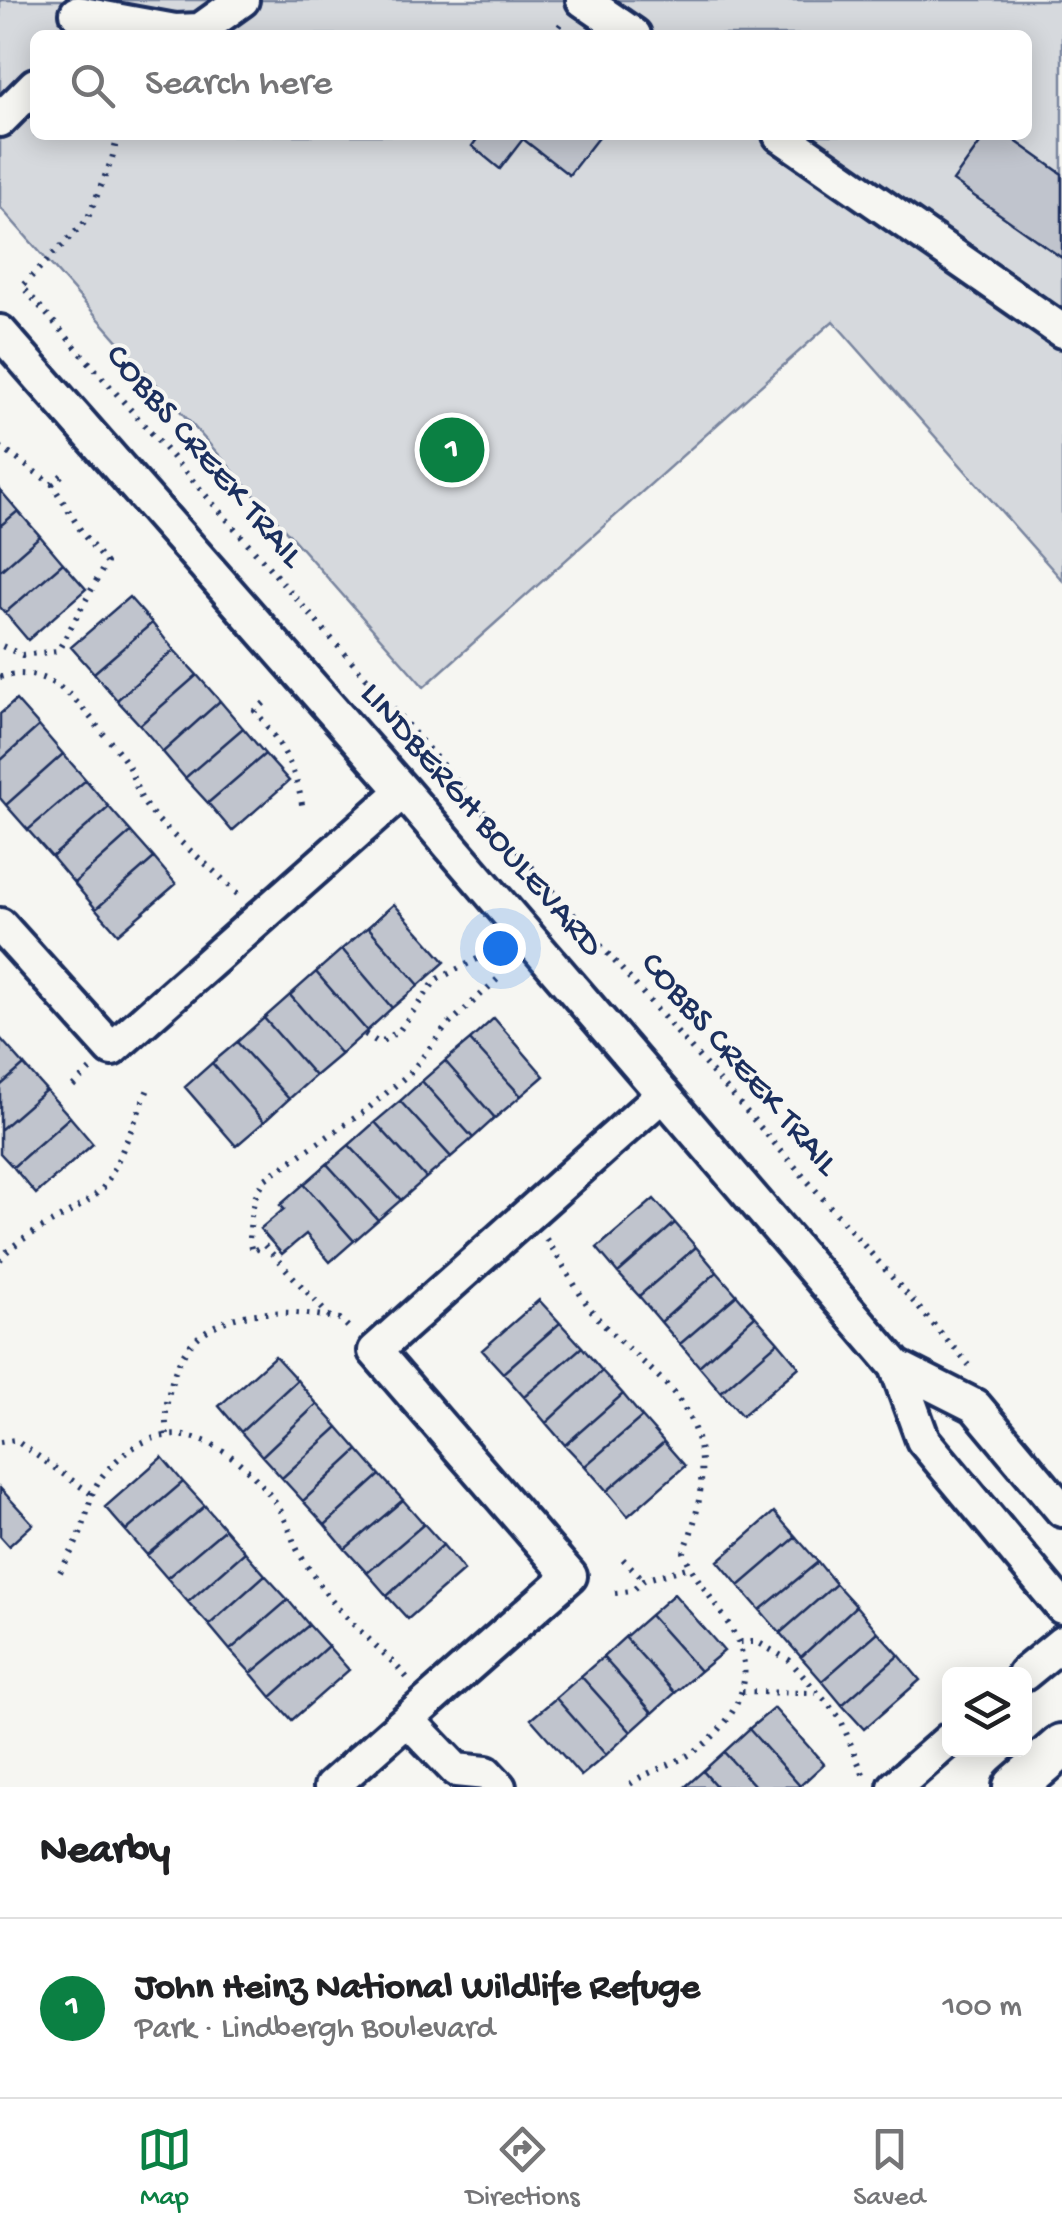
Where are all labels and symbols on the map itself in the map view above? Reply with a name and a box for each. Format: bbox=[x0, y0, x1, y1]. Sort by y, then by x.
street label: COBBS CREEK TRAIL bbox=[95, 337, 312, 578]
pin: 1 bbox=[420, 412, 484, 488]
street label: LINDBERGH BOULEVARD bbox=[350, 675, 611, 967]
your location bbox=[475, 923, 526, 974]
street label: COBBS CREEK TRAIL bbox=[630, 945, 847, 1186]

